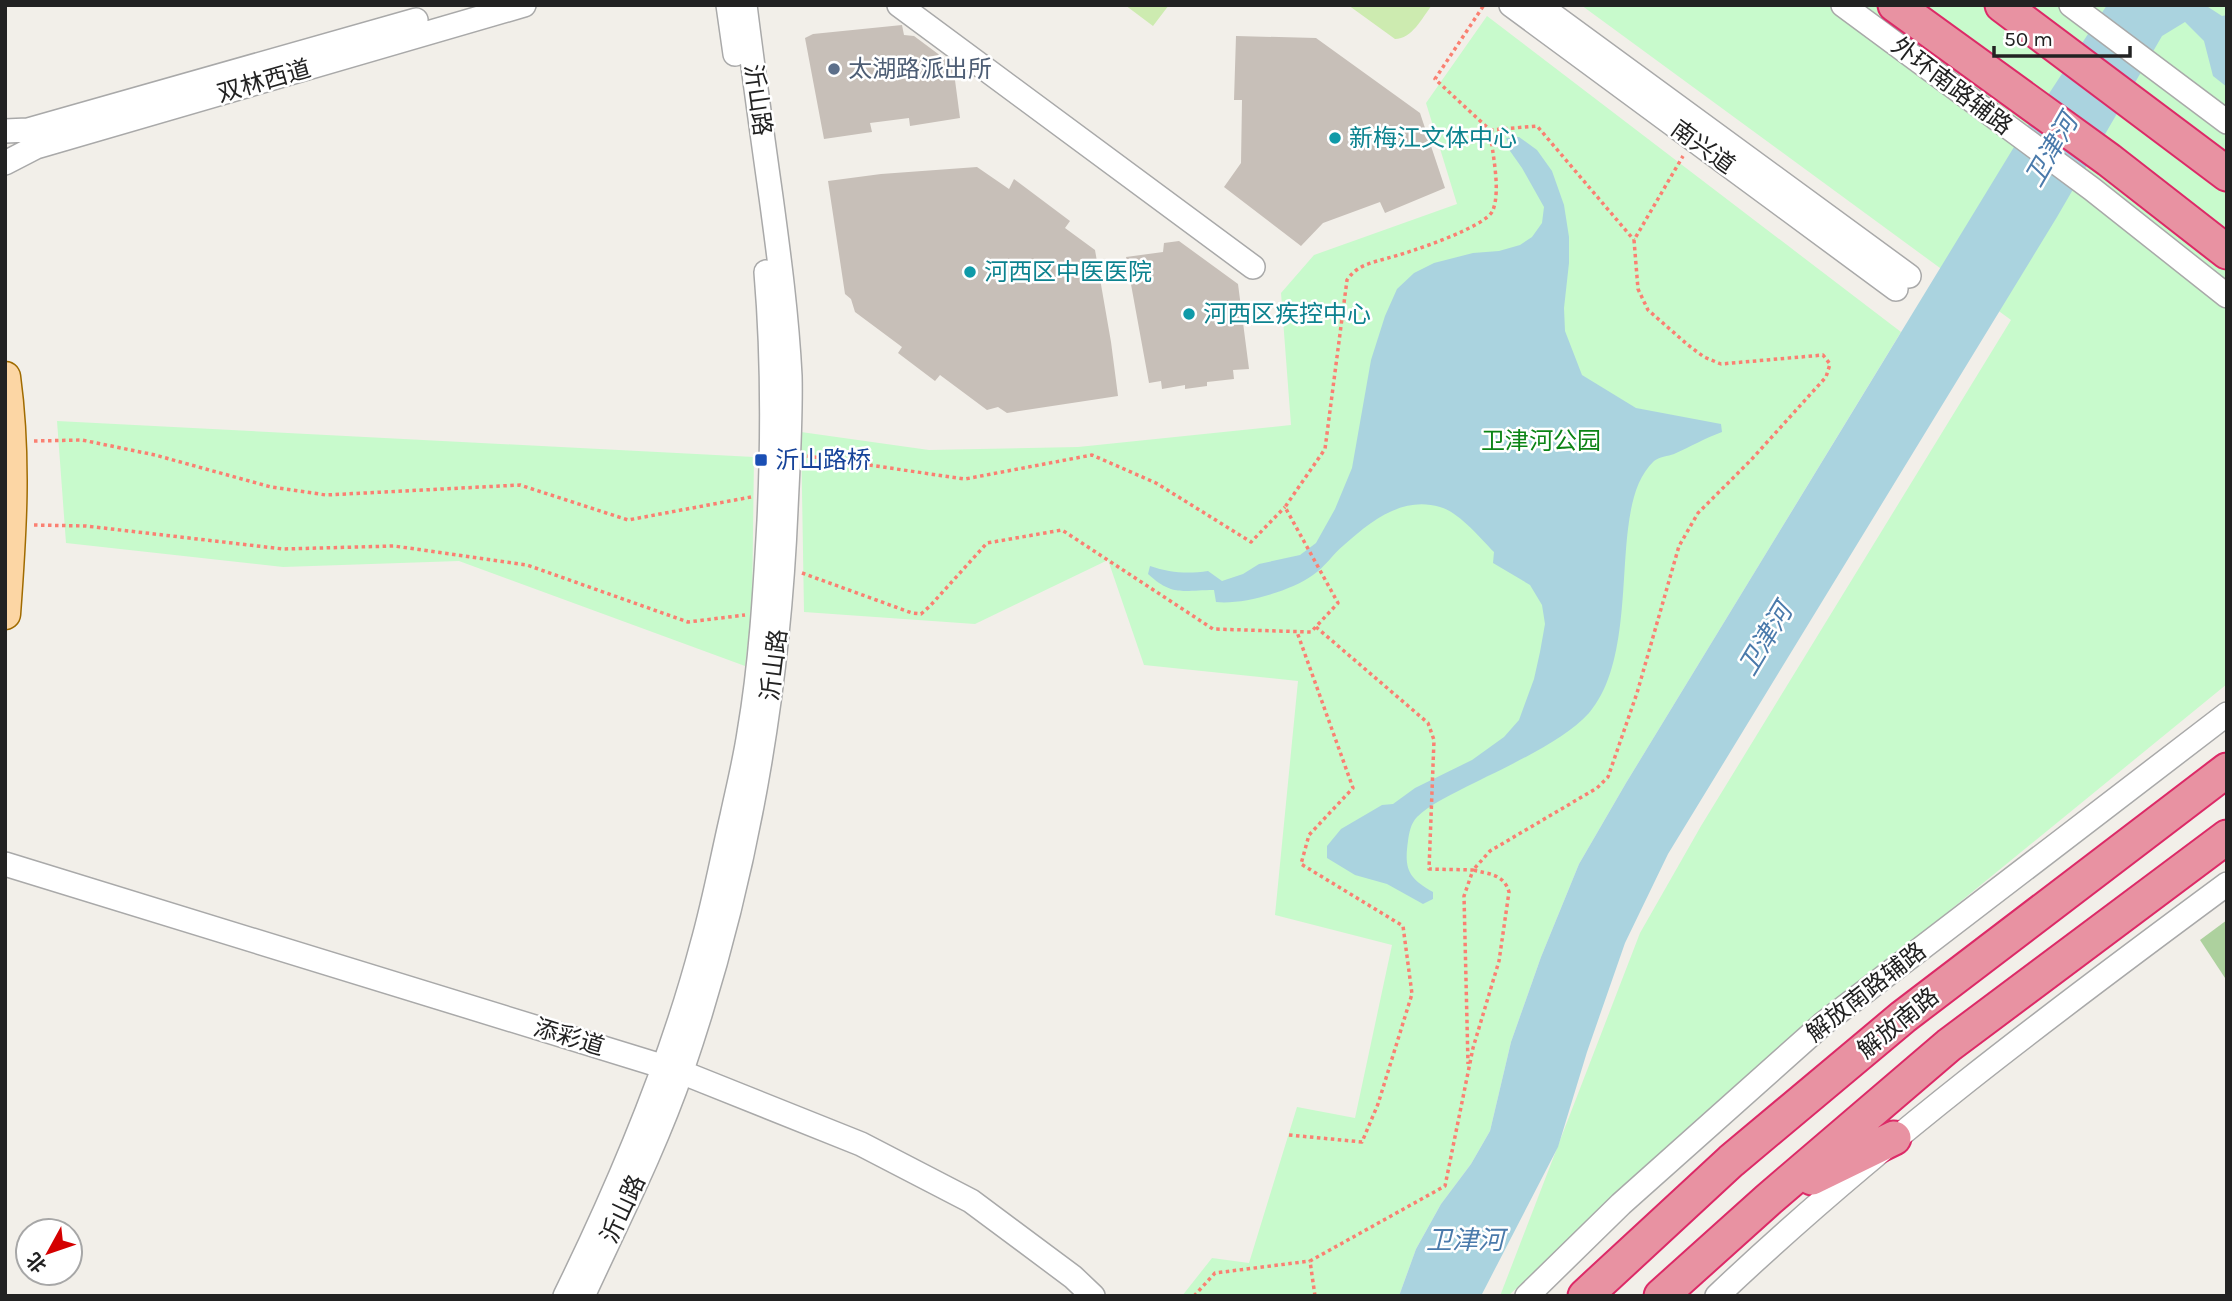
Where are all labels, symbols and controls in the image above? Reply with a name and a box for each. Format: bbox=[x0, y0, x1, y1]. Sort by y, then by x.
scale bar bbox=[1994, 14, 2130, 58]
text: 50 m bbox=[2004, 27, 2053, 51]
street label: 外环南路辅路 bbox=[1886, 31, 2018, 141]
street label: 双林西道 bbox=[214, 54, 314, 108]
place label: 太湖路派出所 bbox=[848, 55, 992, 83]
marker: 太湖路派出所 bbox=[826, 61, 842, 77]
street label: 沂山路 bbox=[739, 62, 777, 138]
water label: 卫津河 bbox=[2019, 104, 2087, 192]
street label: 南兴道 bbox=[1666, 115, 1740, 179]
place label: 新梅江文体中心 bbox=[1349, 124, 1517, 152]
marker: 新梅江文体中心 bbox=[1327, 130, 1343, 146]
place label: 河西区中医医院 bbox=[984, 258, 1152, 286]
marker: 河西区中医医院 bbox=[962, 264, 978, 280]
place label: 河西区疾控中心 bbox=[1203, 300, 1371, 328]
marker: 河西区疾控中心 bbox=[1181, 306, 1197, 322]
park label: 卫津河公园 bbox=[1481, 427, 1601, 455]
place label: 沂山路桥 bbox=[775, 446, 871, 474]
marker: 沂山路桥 bbox=[753, 452, 769, 468]
water label: 卫津河 bbox=[1732, 594, 1801, 681]
street label: 沂山路 bbox=[756, 628, 792, 702]
street label: 解放南路辅路 bbox=[1800, 936, 1932, 1048]
street label: 解放南路 bbox=[1852, 982, 1944, 1064]
street label: 添彩道 bbox=[530, 1013, 608, 1061]
street label: 沂山路 bbox=[595, 1170, 651, 1248]
north arrow bbox=[14, 1217, 84, 1287]
water label: 卫津河 bbox=[1426, 1225, 1509, 1256]
text: 北 bbox=[22, 1248, 51, 1277]

